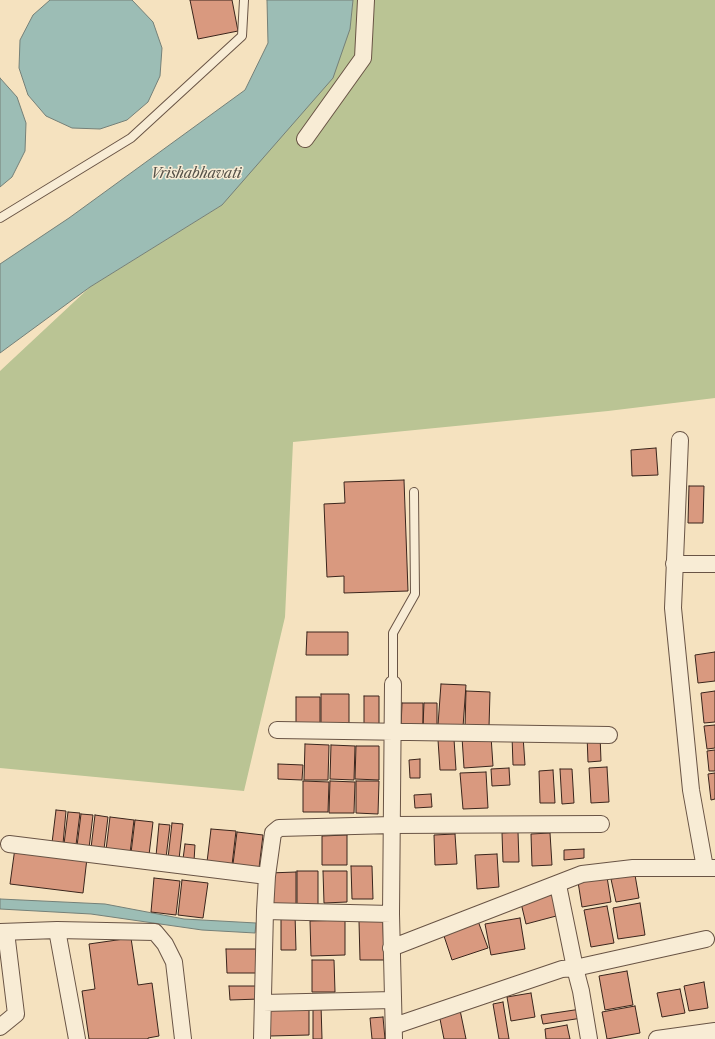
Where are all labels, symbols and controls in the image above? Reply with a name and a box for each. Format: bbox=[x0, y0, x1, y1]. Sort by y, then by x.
water label: Vrishabhavati bbox=[151, 166, 241, 182]

